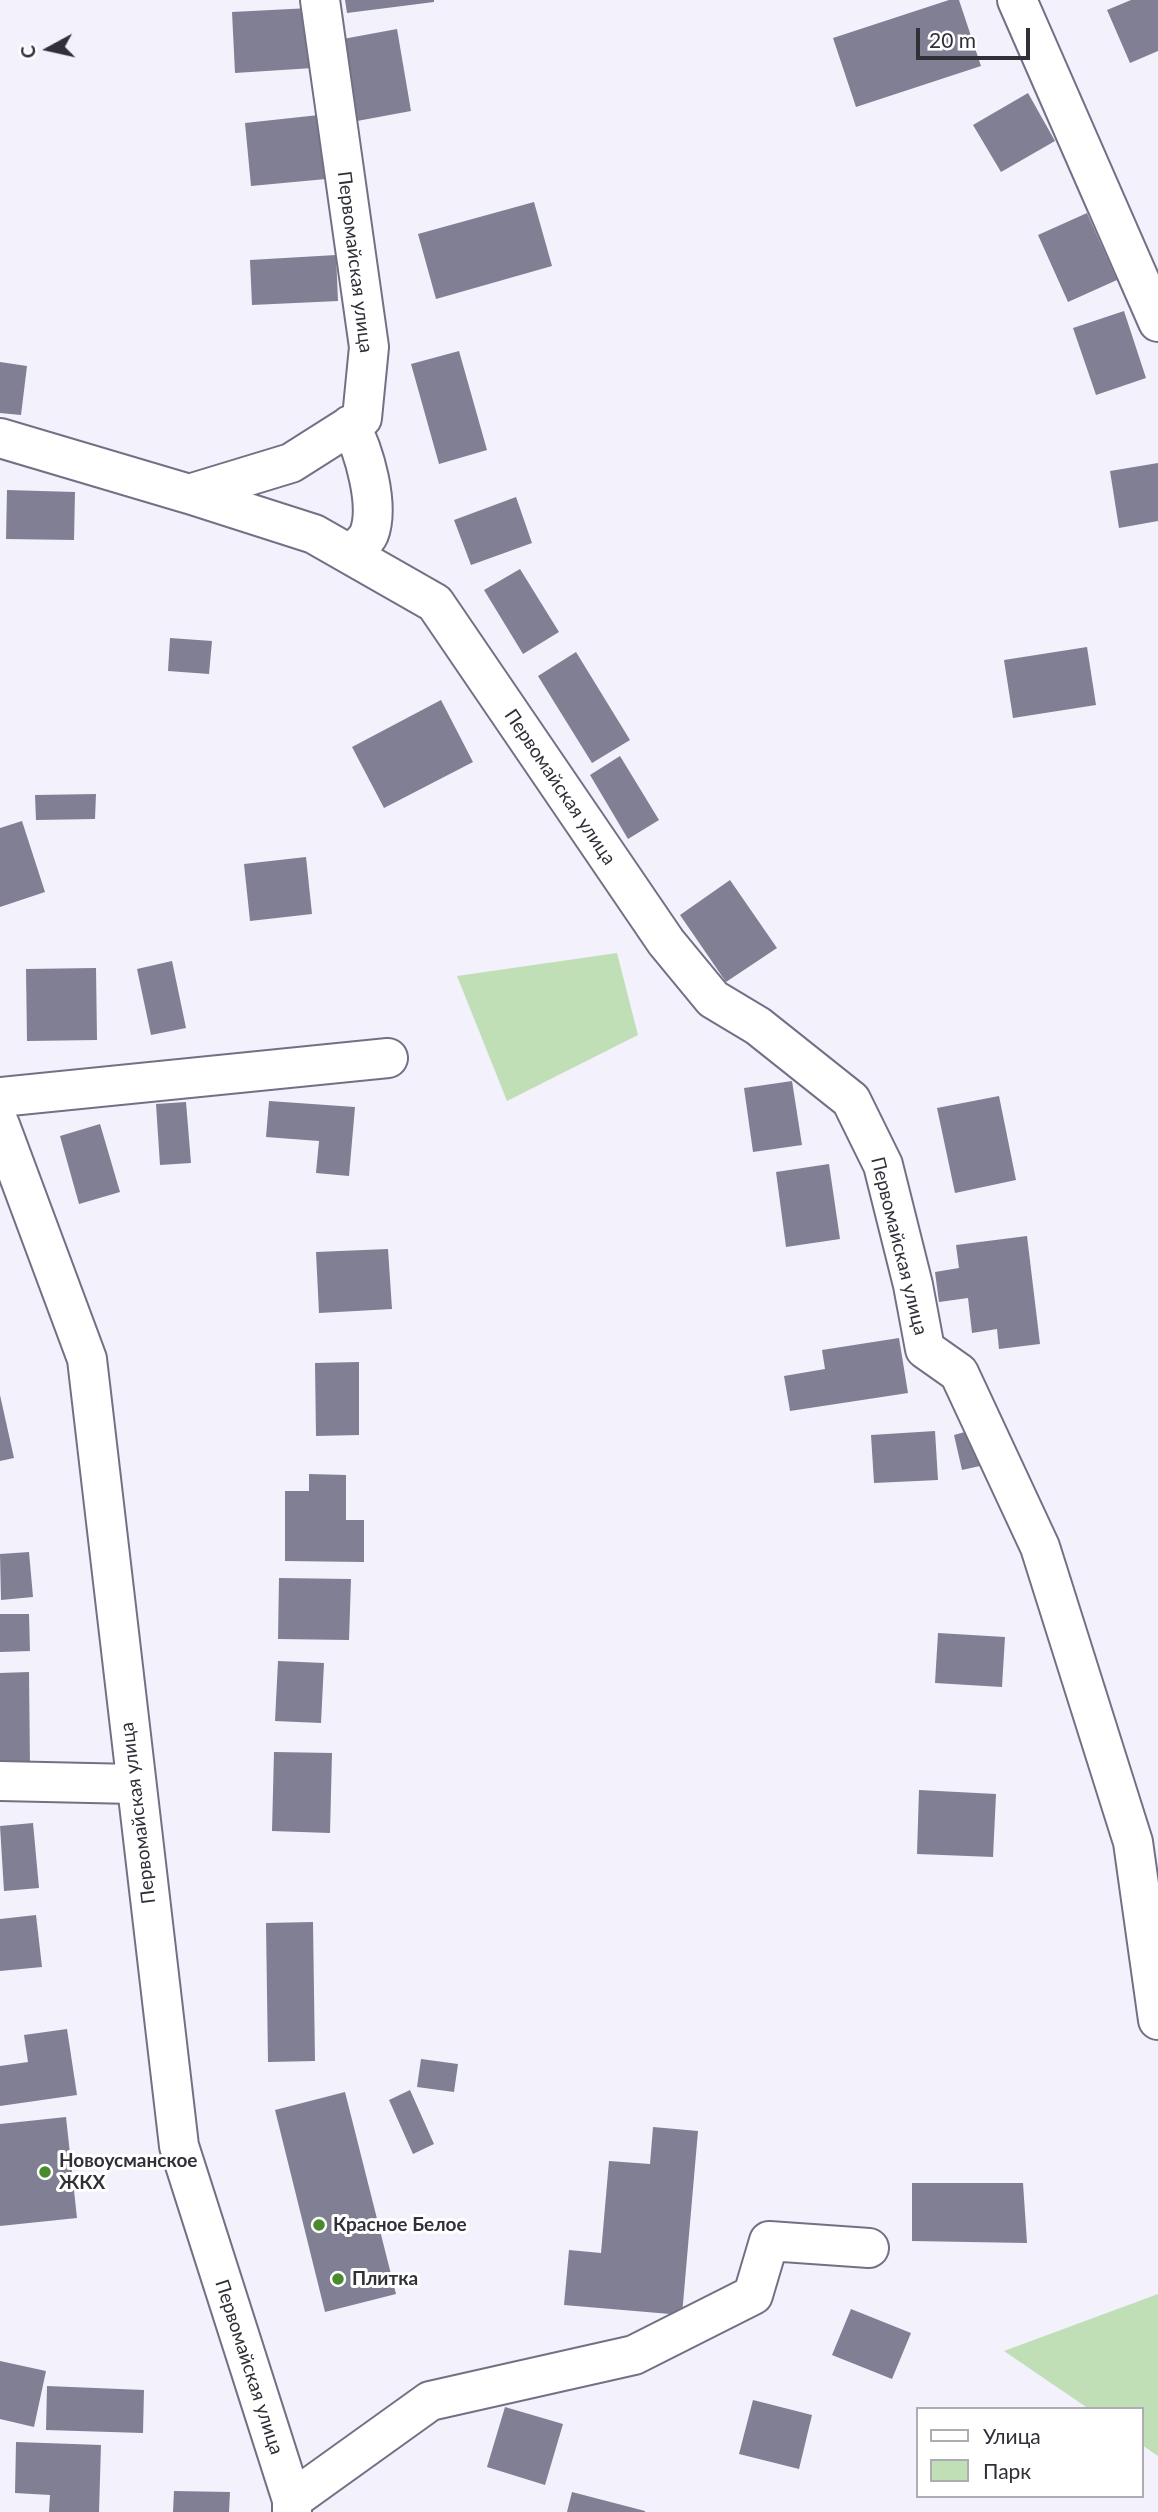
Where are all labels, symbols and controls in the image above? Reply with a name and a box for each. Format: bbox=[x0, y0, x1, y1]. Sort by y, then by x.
north arrow bbox=[14, 14, 84, 84]
scale bar bbox=[920, 14, 1034, 58]
text: 20 m bbox=[929, 27, 976, 52]
text: С bbox=[15, 44, 40, 60]
street label: Первомайская улица bbox=[333, 170, 377, 354]
street label: Первомайская улица bbox=[499, 705, 621, 869]
street label: Первомайская улица bbox=[866, 1155, 932, 1337]
street label: Первомайская улица bbox=[116, 1721, 160, 1905]
place label: Новоусманское ЖКХ bbox=[59, 2150, 198, 2194]
marker: Новоусманское ЖКХ bbox=[37, 2164, 53, 2180]
place label: Красное Белое bbox=[333, 2214, 467, 2236]
marker: Красное Белое bbox=[311, 2217, 327, 2233]
place label: Плитка bbox=[352, 2268, 418, 2290]
marker: Плитка bbox=[330, 2271, 346, 2287]
street label: Первомайская улица bbox=[210, 2277, 288, 2457]
legend bbox=[916, 2407, 1144, 2498]
text: Улица bbox=[983, 2423, 1041, 2448]
text: Парк bbox=[983, 2458, 1031, 2483]

